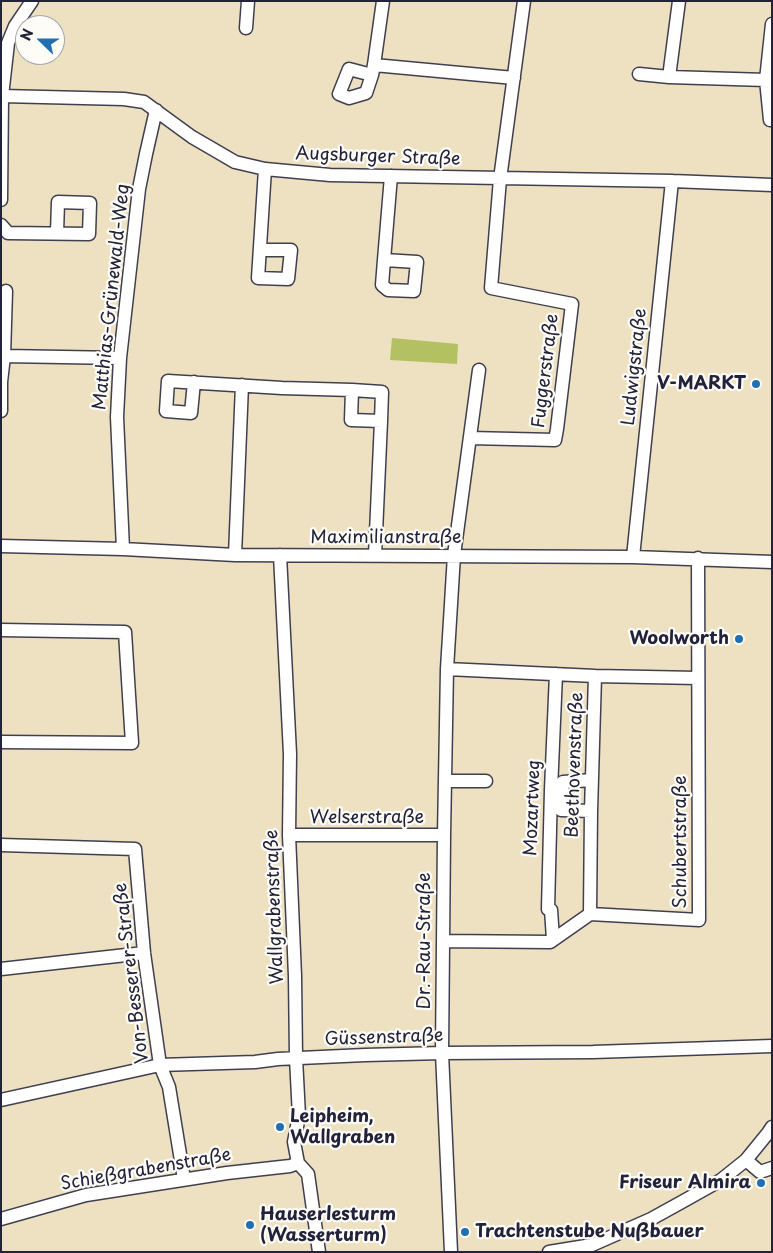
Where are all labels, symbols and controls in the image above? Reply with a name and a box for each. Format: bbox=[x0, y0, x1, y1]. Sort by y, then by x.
north arrow bbox=[15, 15, 65, 65]
text: N bbox=[15, 25, 38, 44]
street label: Augsburger Straße bbox=[295, 143, 461, 171]
street label: Matthias-Grünewald-Weg bbox=[89, 183, 135, 411]
street label: Ludwigstraße bbox=[618, 307, 652, 427]
street label: Fuggerstraße bbox=[528, 313, 564, 429]
place label: V-MARKT bbox=[657, 373, 746, 395]
marker: V-MARKT bbox=[750, 378, 762, 390]
street label: Maximilianstraße bbox=[310, 527, 462, 549]
place label: Woolworth bbox=[630, 628, 729, 650]
marker: Woolworth bbox=[733, 633, 745, 645]
street label: Beethovenstraße bbox=[562, 692, 588, 838]
street label: Mozartweg bbox=[521, 759, 545, 857]
street label: Schubertstraße bbox=[670, 775, 692, 909]
street label: Welserstraße bbox=[310, 807, 424, 829]
street label: Wallgrabenstraße bbox=[262, 829, 288, 985]
street label: Dr.-Rau-Straße bbox=[414, 873, 436, 1009]
street label: Von-Besserer-Straße bbox=[110, 881, 154, 1065]
street label: Güssenstraße bbox=[324, 1025, 444, 1051]
place label: Leipheim, Wallgraben bbox=[290, 1106, 395, 1148]
marker: Leipheim, Wallgraben bbox=[274, 1121, 286, 1133]
street label: Schießgrabenstraße bbox=[59, 1144, 233, 1196]
place label: Friseur Almira bbox=[619, 1172, 751, 1194]
marker: Friseur Almira bbox=[755, 1177, 767, 1189]
place label: Hauserlesturm (Wasserturm) bbox=[260, 1204, 396, 1246]
marker: Hauserlesturm (Wasserturm) bbox=[244, 1219, 256, 1231]
place label: Trachtenstube Nußbauer bbox=[475, 1221, 704, 1243]
marker: Trachtenstube Nußbauer bbox=[459, 1226, 471, 1238]

